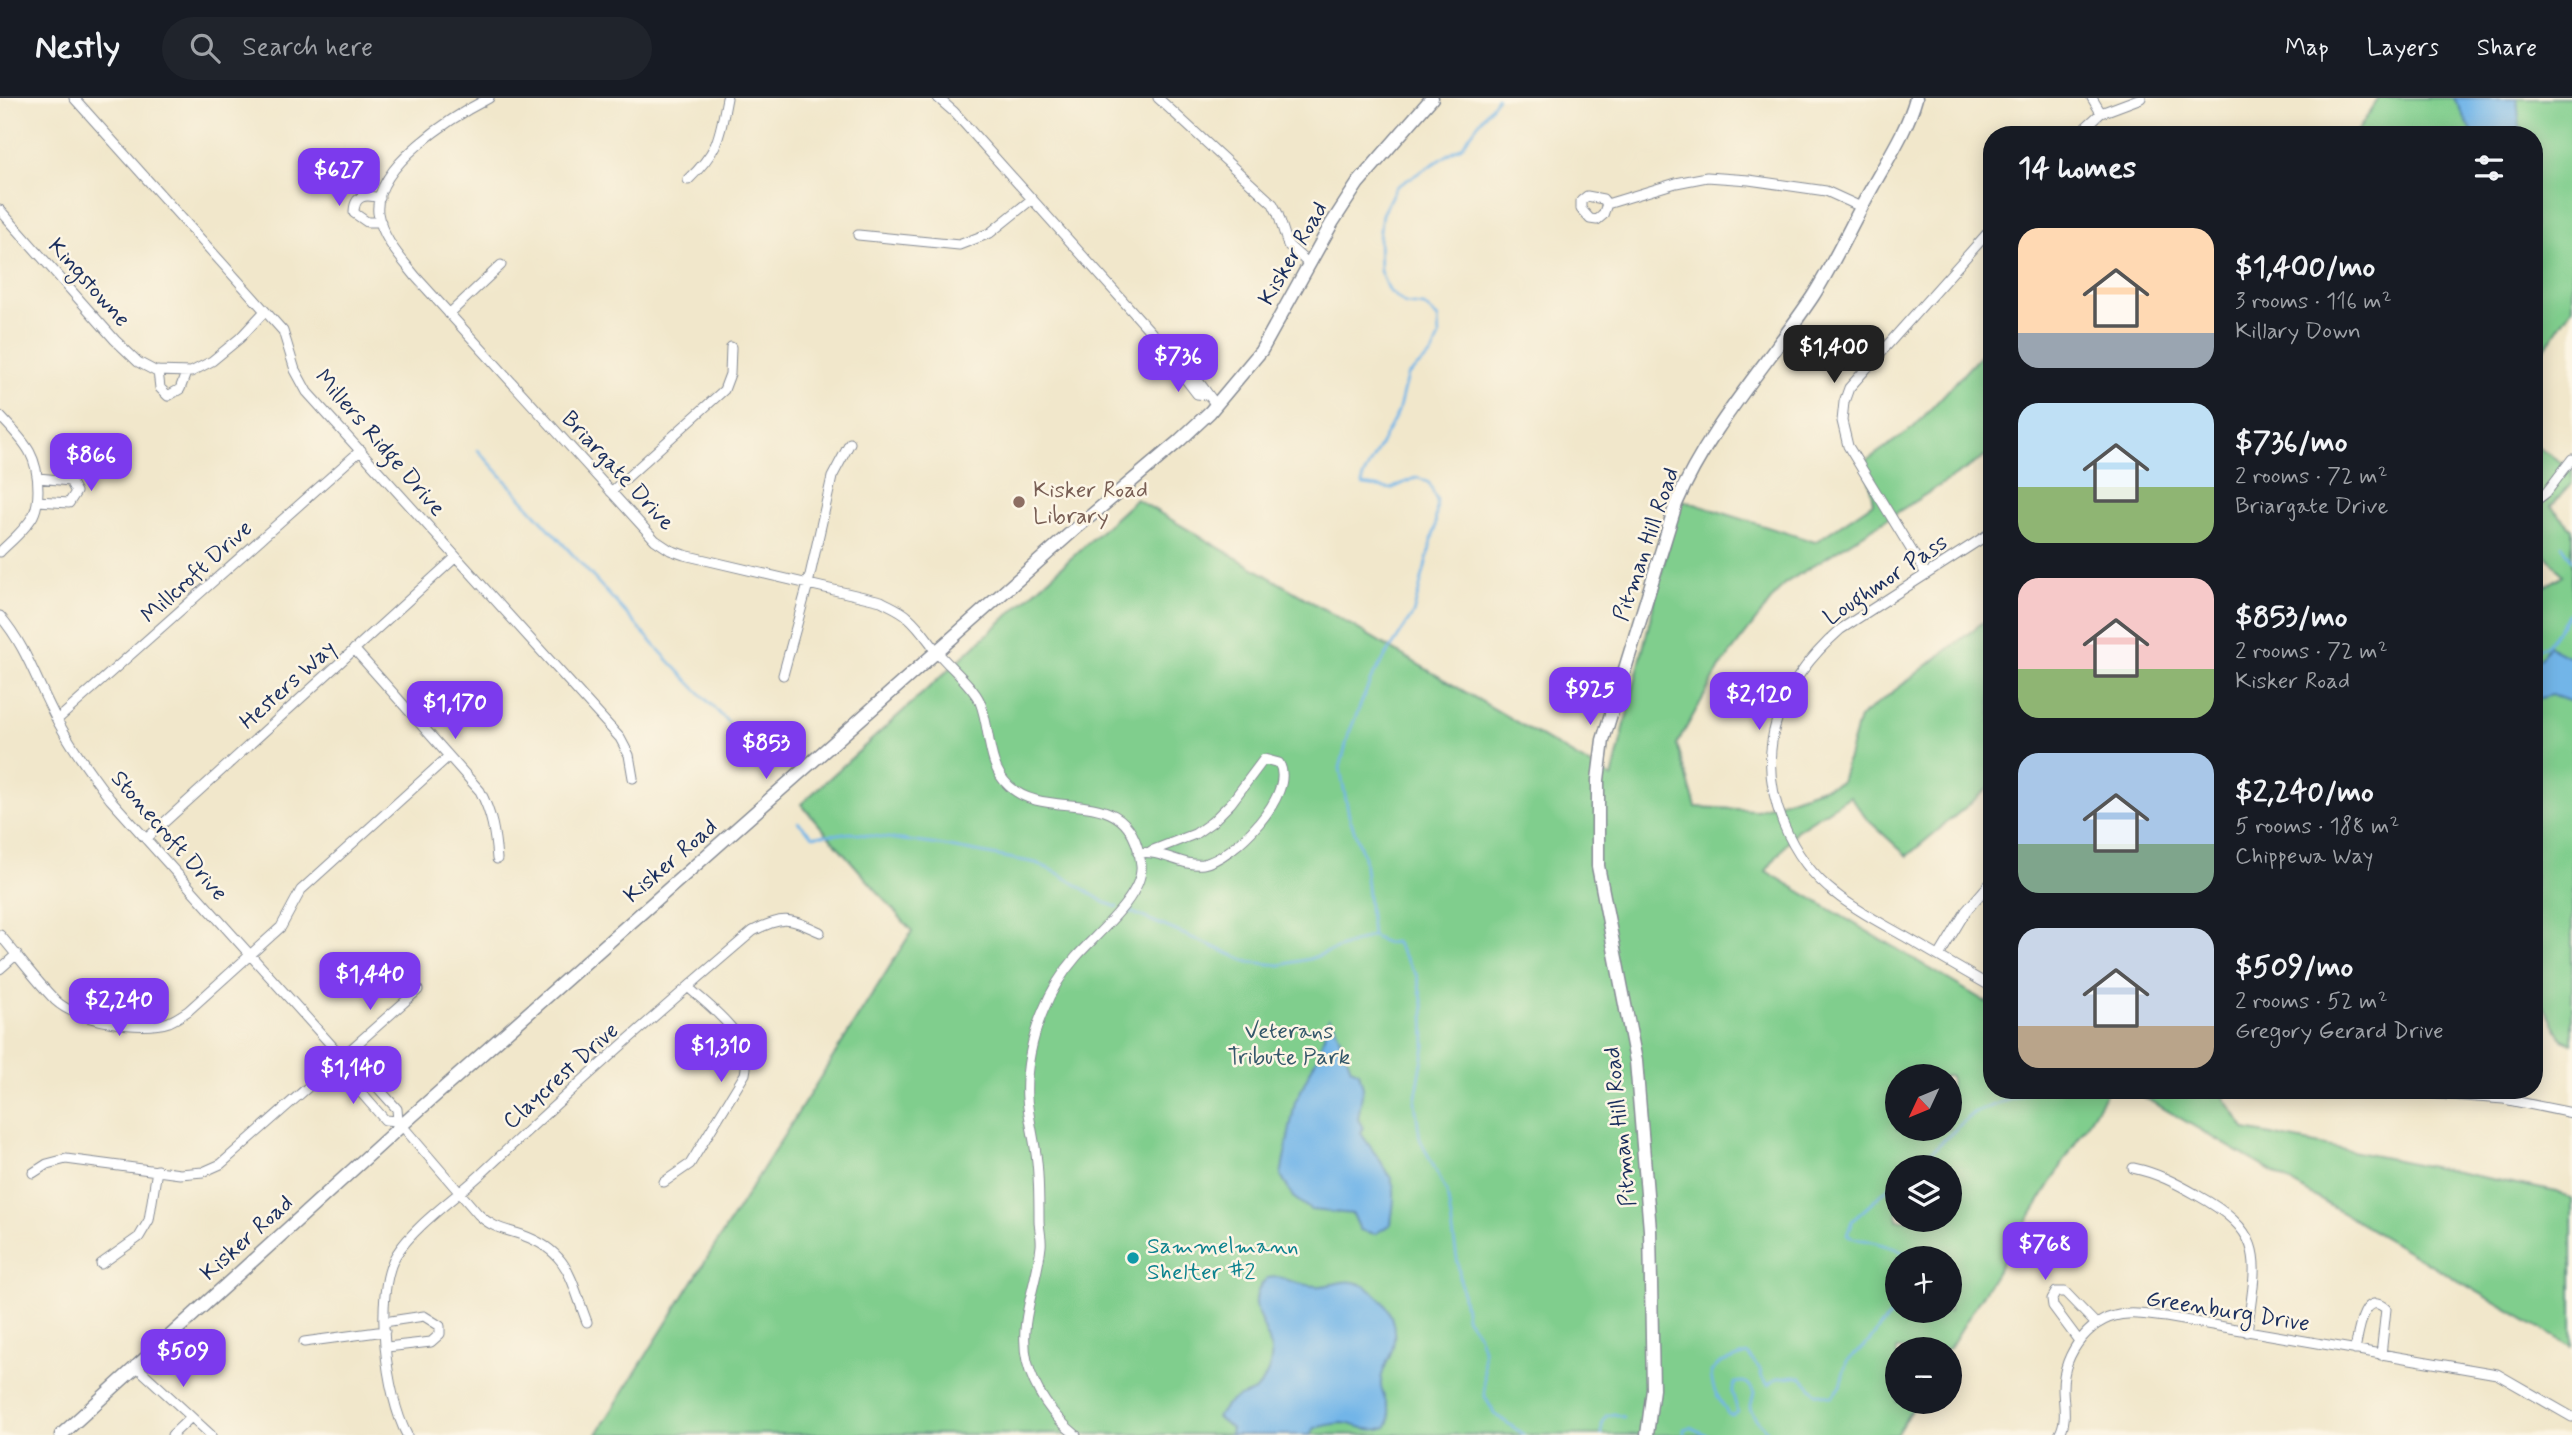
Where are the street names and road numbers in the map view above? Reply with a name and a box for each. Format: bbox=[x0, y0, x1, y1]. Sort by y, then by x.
street label: Kisker Road bbox=[1252, 197, 1335, 311]
street label: Kingstowne bbox=[39, 232, 136, 336]
street label: Millers Ridge Drive bbox=[306, 364, 452, 524]
street label: Briargate Drive bbox=[554, 405, 681, 538]
street label: Pitman Hill Road bbox=[1607, 464, 1687, 626]
street label: Millcroft Drive bbox=[135, 514, 260, 631]
street label: Loughmor Pass bbox=[1818, 528, 1955, 635]
street label: Hesters Way bbox=[234, 634, 343, 737]
street label: Stonecroft Drive bbox=[103, 765, 234, 908]
street label: Kisker Road bbox=[618, 812, 725, 911]
street label: Claycrest Drive bbox=[497, 1016, 626, 1137]
street label: Pitman Hill Road bbox=[1598, 1045, 1644, 1208]
street label: Kisker Road bbox=[195, 1189, 300, 1288]
street label: Greenburg Drive bbox=[2143, 1284, 2312, 1342]

